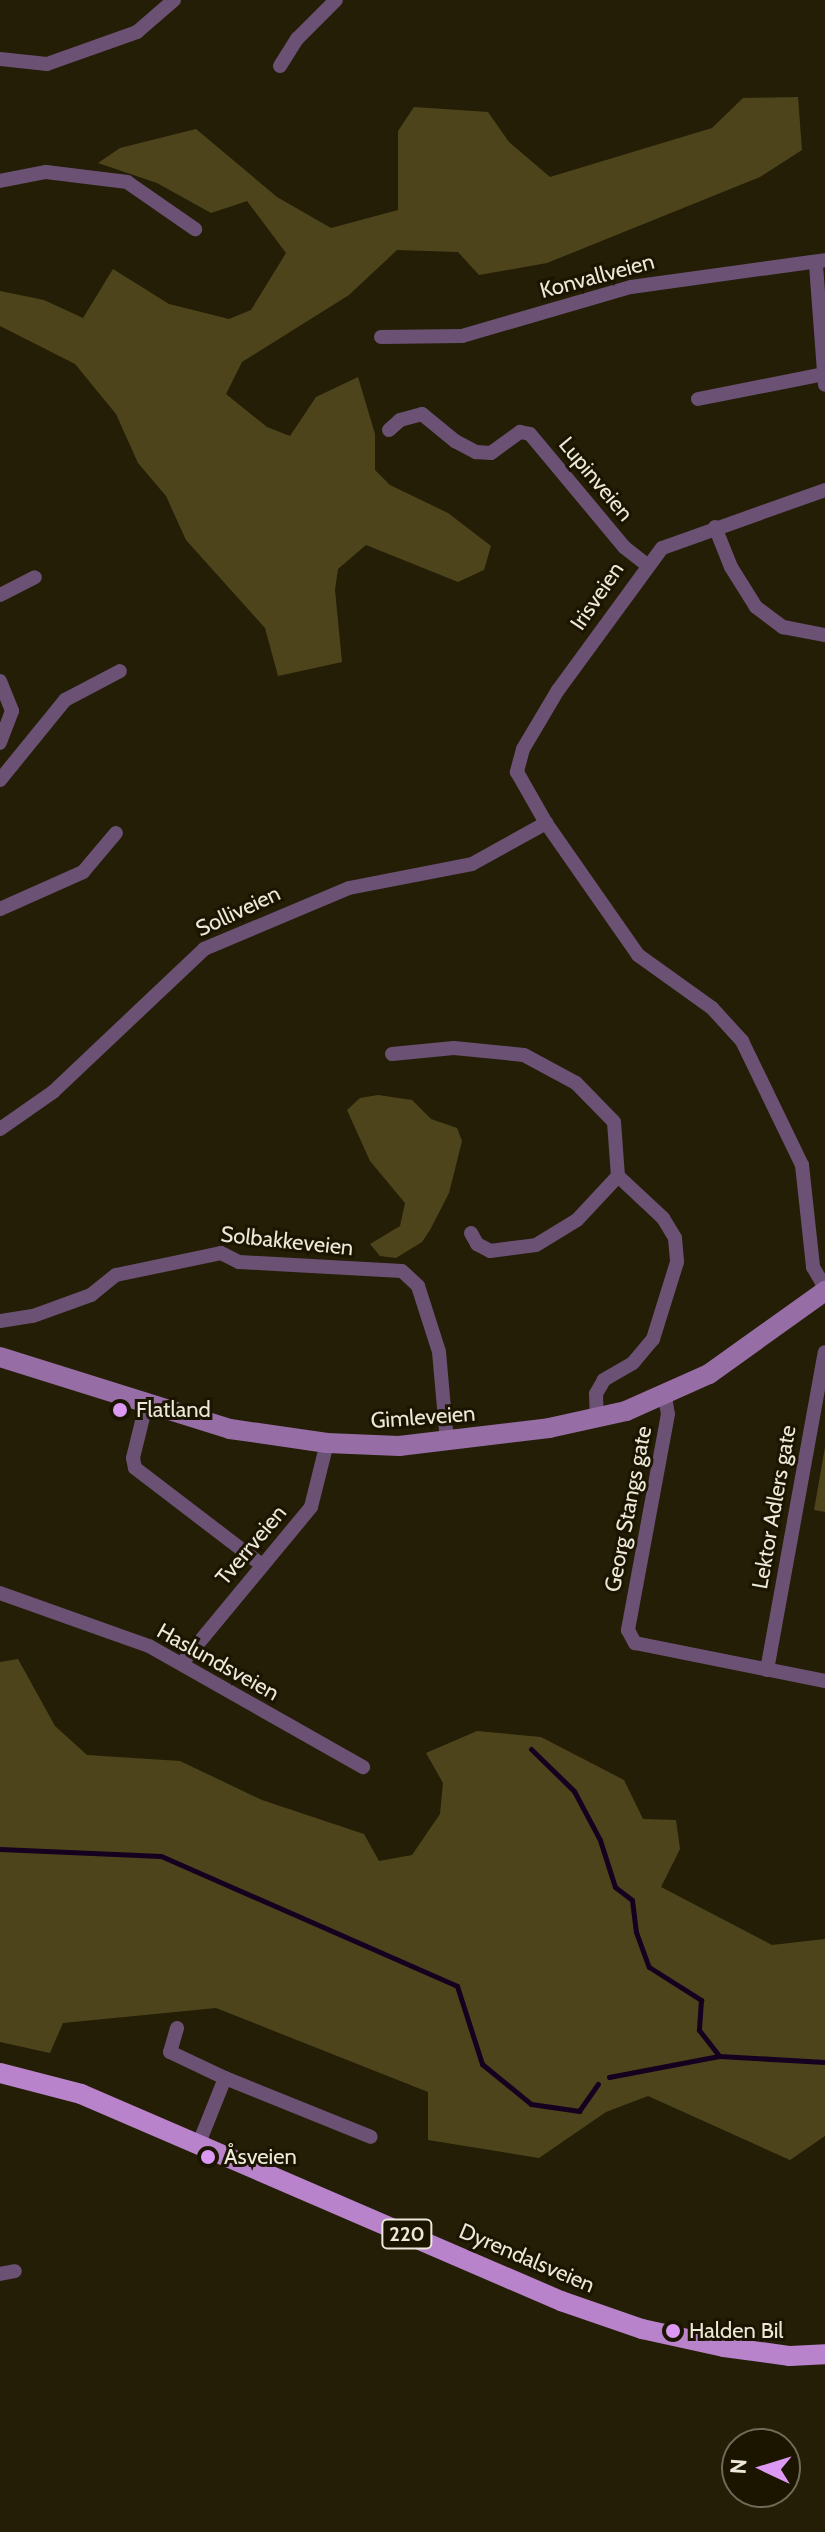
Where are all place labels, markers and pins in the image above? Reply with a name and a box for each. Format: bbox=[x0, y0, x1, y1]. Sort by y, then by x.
place label: Flatland bbox=[136, 1397, 211, 1423]
marker: Flatland bbox=[111, 1401, 129, 1419]
place label: Åsveien bbox=[224, 2144, 297, 2170]
marker: Åsveien bbox=[199, 2148, 217, 2166]
place label: Halden Bil bbox=[689, 2318, 784, 2344]
marker: Halden Bil bbox=[664, 2322, 682, 2340]

